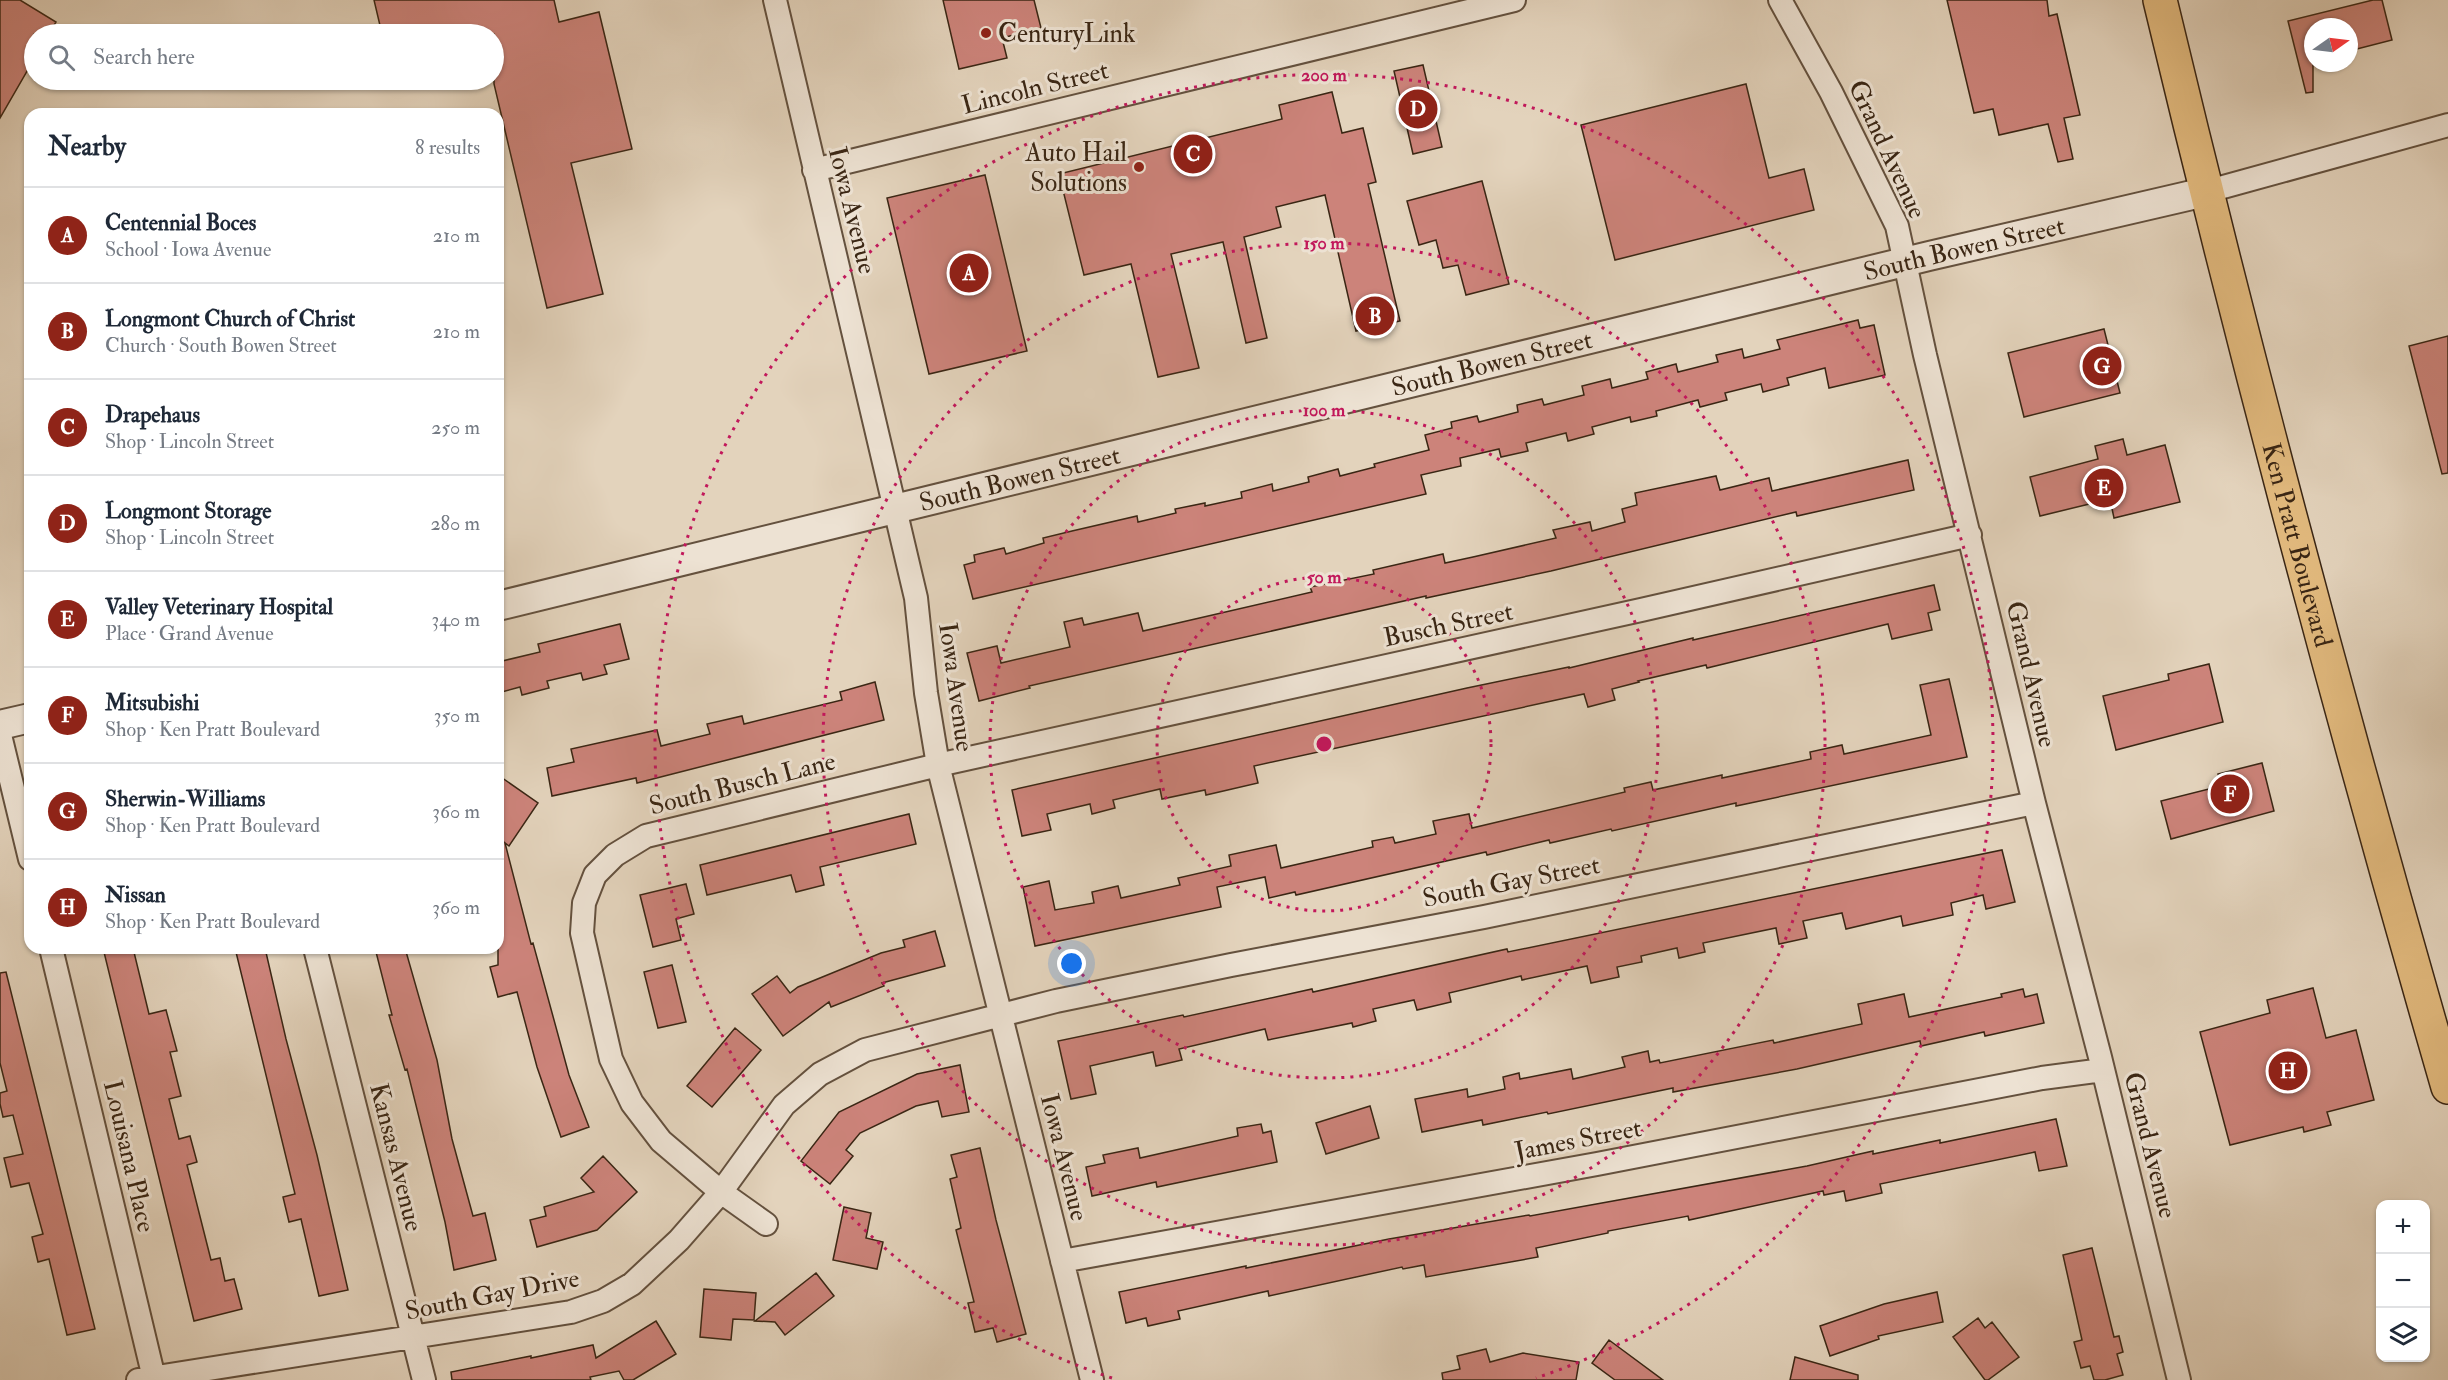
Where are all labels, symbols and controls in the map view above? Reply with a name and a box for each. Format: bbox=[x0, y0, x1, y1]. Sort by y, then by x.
place label: CenturyLink bbox=[998, 18, 1136, 50]
north arrow bbox=[2304, 18, 2358, 72]
search box bbox=[24, 24, 504, 90]
marker: CenturyLink bbox=[979, 26, 993, 40]
icon: search bbox=[45, 41, 78, 74]
text: Search here bbox=[93, 43, 195, 71]
street label: Lincoln Street bbox=[959, 54, 1112, 122]
text: 200 m bbox=[1301, 64, 1348, 87]
street label: Grand Avenue bbox=[1841, 75, 1933, 224]
pin: D bbox=[1398, 86, 1438, 132]
text: Nearby bbox=[48, 131, 126, 163]
pin: C bbox=[1174, 132, 1212, 176]
text: 8 results bbox=[415, 135, 480, 160]
place label: Auto Hail Solutions bbox=[1024, 137, 1127, 199]
street label: Iowa Avenue bbox=[821, 143, 883, 277]
marker: Auto Hail Solutions bbox=[1132, 160, 1146, 174]
text: Centennial Boces bbox=[105, 209, 256, 237]
street label: South Bowen Street bbox=[1860, 210, 2068, 288]
text: A bbox=[61, 223, 74, 248]
text: 210 m bbox=[433, 223, 480, 248]
text: 150 m bbox=[1303, 232, 1346, 255]
text: School · Iowa Avenue bbox=[105, 237, 271, 262]
pin: A bbox=[950, 250, 988, 296]
pin: B bbox=[1356, 294, 1394, 338]
text: Longmont Church of Christ bbox=[105, 305, 355, 333]
text: B bbox=[61, 319, 74, 344]
text: 210 m bbox=[433, 319, 480, 344]
street label: South Bowen Street bbox=[1388, 324, 1596, 404]
text: Church · South Bowen Street bbox=[105, 333, 337, 358]
pin: G bbox=[2082, 344, 2122, 388]
text: 100 m bbox=[1303, 399, 1346, 422]
text: Drapehaus bbox=[105, 401, 200, 429]
text: C bbox=[60, 415, 75, 440]
text: 250 m bbox=[431, 415, 480, 440]
text: Shop · Lincoln Street bbox=[105, 429, 274, 454]
street label: South Bowen Street bbox=[916, 439, 1124, 519]
street label: Ken Pratt Boulevard bbox=[2254, 440, 2339, 651]
pin: E bbox=[2084, 466, 2124, 510]
text: Longmont Storage bbox=[105, 497, 272, 525]
text: D bbox=[59, 511, 76, 536]
text: 280 m bbox=[430, 511, 480, 536]
text: Shop · Lincoln Street bbox=[105, 525, 274, 550]
text: 50 m bbox=[1307, 566, 1342, 589]
text: Valley Veterinary Hospital bbox=[105, 593, 333, 621]
street label: Busch Street bbox=[1380, 596, 1516, 654]
street label: Grand Avenue bbox=[1999, 598, 2063, 751]
text: E bbox=[60, 607, 75, 632]
text: 340 m bbox=[432, 607, 480, 632]
text: Place · Grand Avenue bbox=[105, 621, 274, 646]
street label: Iowa Avenue bbox=[931, 621, 981, 754]
text: Mitsubishi bbox=[105, 689, 199, 717]
text: F bbox=[61, 703, 74, 728]
text: 350 m bbox=[434, 703, 480, 728]
text: Shop · Ken Pratt Boulevard bbox=[105, 717, 320, 742]
centre of rings bbox=[1314, 734, 1334, 754]
street label: South Busch Lane bbox=[646, 745, 839, 823]
pin: F bbox=[2210, 772, 2250, 816]
text: Sherwin-Williams bbox=[105, 785, 265, 813]
text: G bbox=[59, 799, 76, 824]
text: 360 m bbox=[432, 799, 480, 824]
text: Shop · Ken Pratt Boulevard bbox=[105, 813, 320, 838]
street label: South Gay Street bbox=[1420, 849, 1602, 915]
text: Nissan bbox=[105, 881, 166, 909]
text: H bbox=[59, 895, 76, 920]
text: 360 m bbox=[432, 895, 480, 920]
text: Shop · Ken Pratt Boulevard bbox=[105, 909, 320, 934]
your location bbox=[1057, 949, 1086, 978]
pin: H bbox=[2268, 1048, 2308, 1094]
street label: Grand Avenue bbox=[2116, 1069, 2184, 1222]
street label: Louisana Place bbox=[96, 1077, 162, 1235]
street label: Kansas Avenue bbox=[362, 1080, 430, 1235]
street label: Iowa Avenue bbox=[1033, 1090, 1095, 1224]
street label: James Street bbox=[1511, 1112, 1644, 1168]
map controls bbox=[2376, 1200, 2430, 1362]
button: + bbox=[2376, 1200, 2430, 1254]
button: − bbox=[2376, 1254, 2430, 1308]
street label: South Gay Drive bbox=[402, 1262, 582, 1328]
button: layers bbox=[2376, 1308, 2430, 1362]

